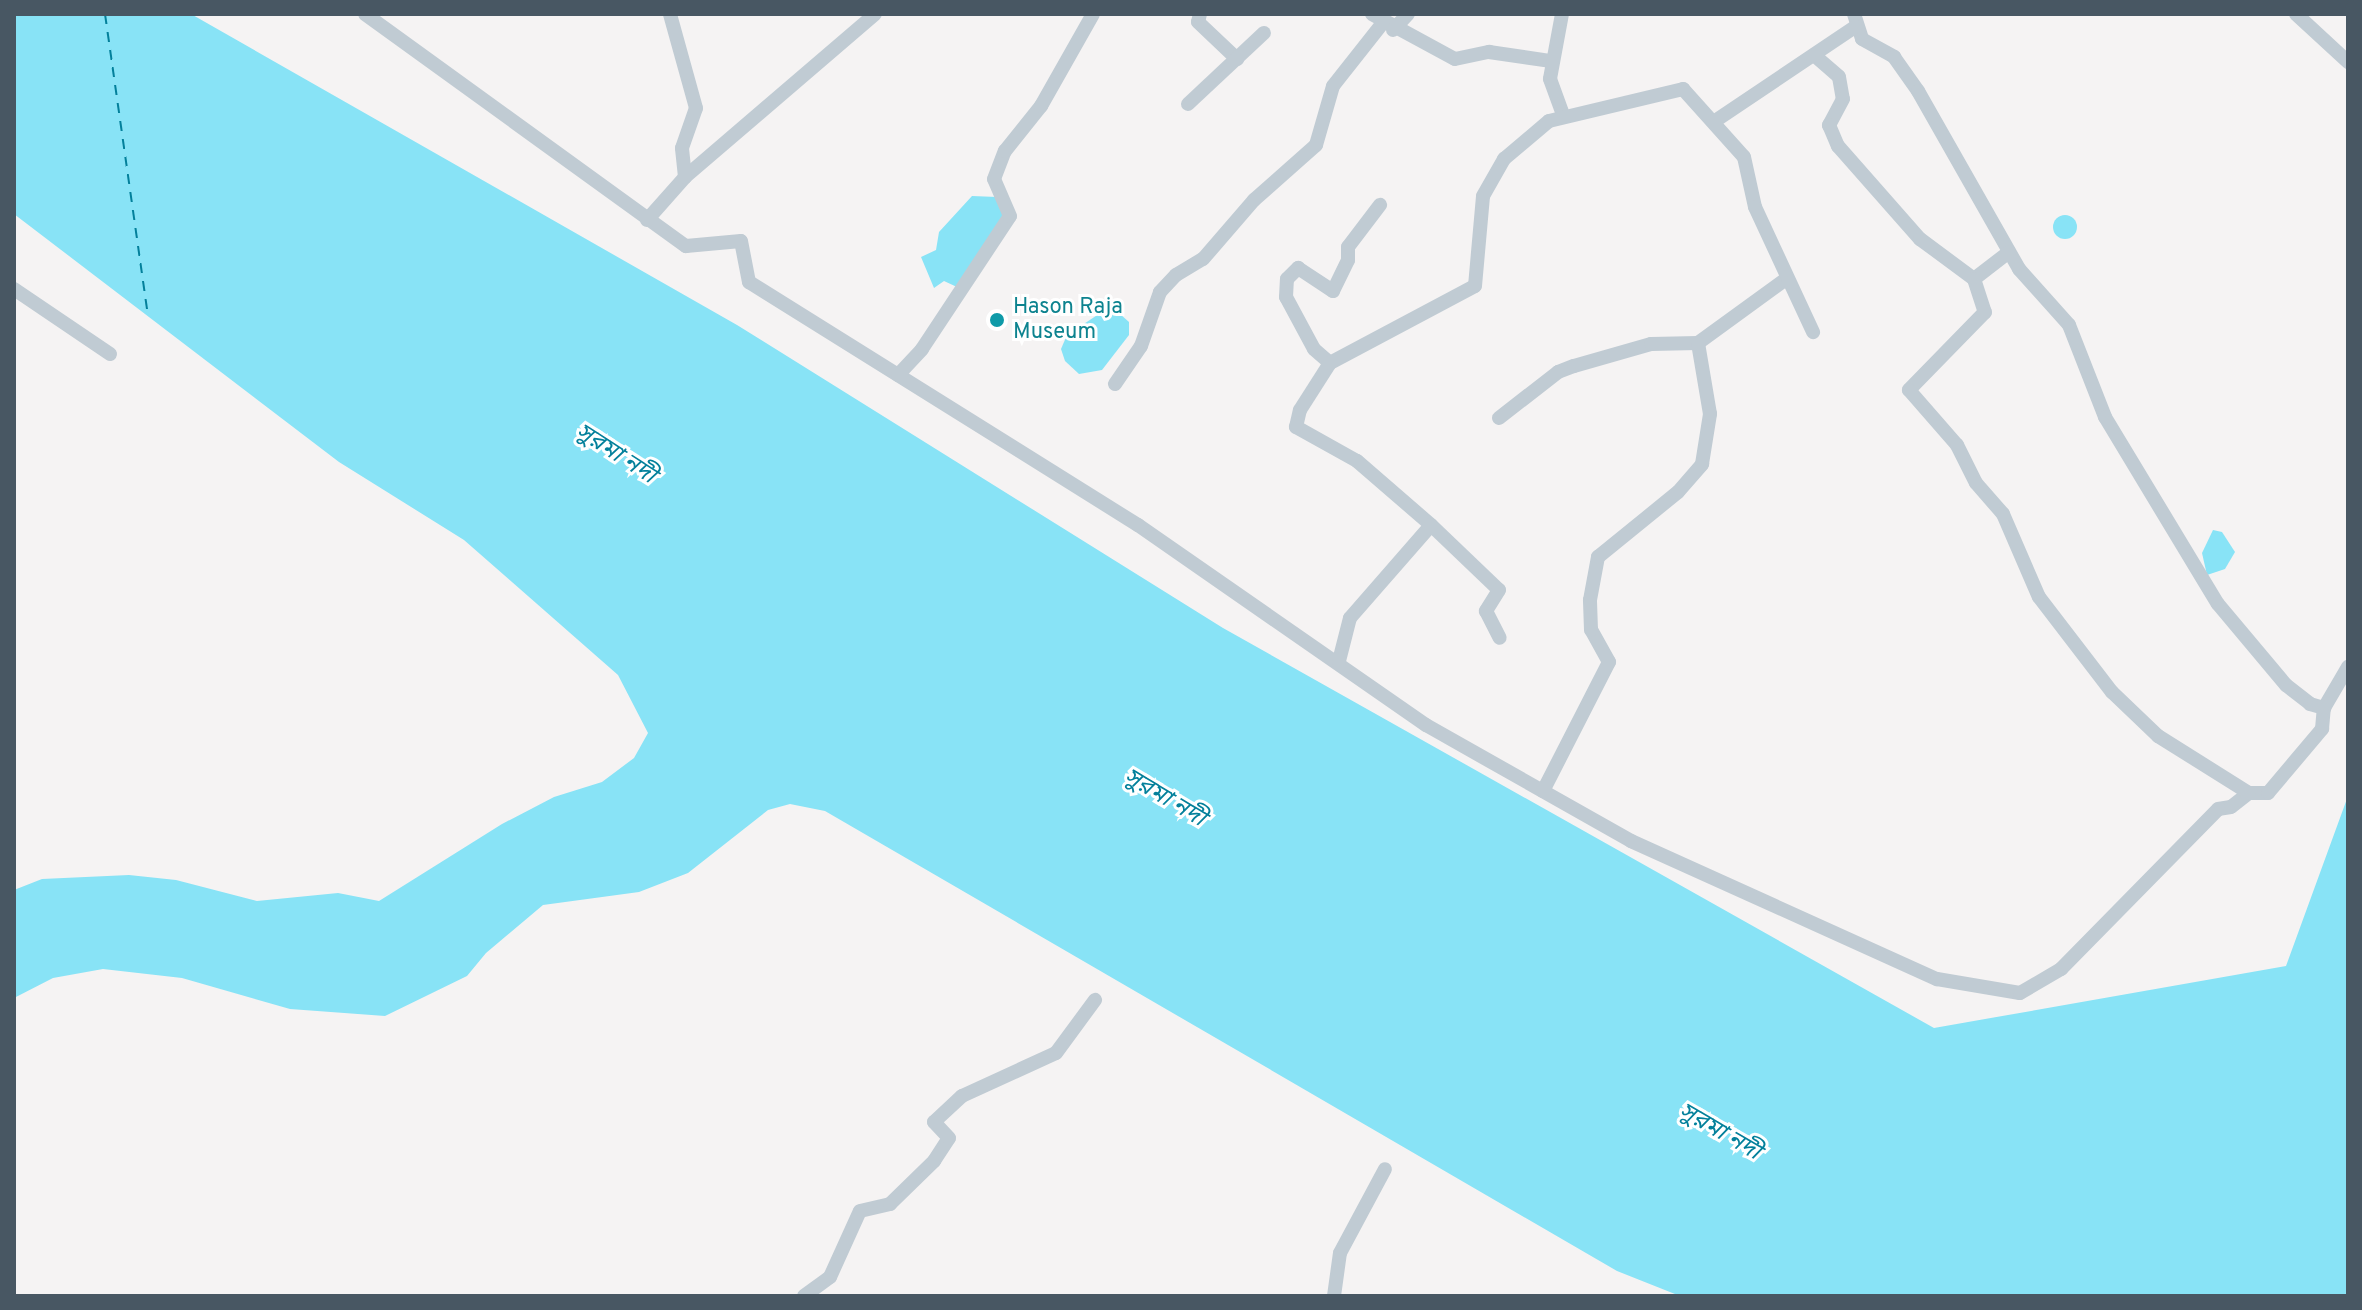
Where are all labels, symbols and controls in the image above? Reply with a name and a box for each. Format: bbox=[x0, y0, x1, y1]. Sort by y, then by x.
place label: Hason Raja Museum bbox=[1013, 294, 1123, 346]
marker: Hason Raja Museum bbox=[988, 311, 1006, 329]
water label: সুরমা নদী bbox=[569, 418, 661, 492]
water label: সুরমা নদী bbox=[1118, 764, 1210, 834]
water label: সুরমা নদী bbox=[1673, 1098, 1765, 1168]

